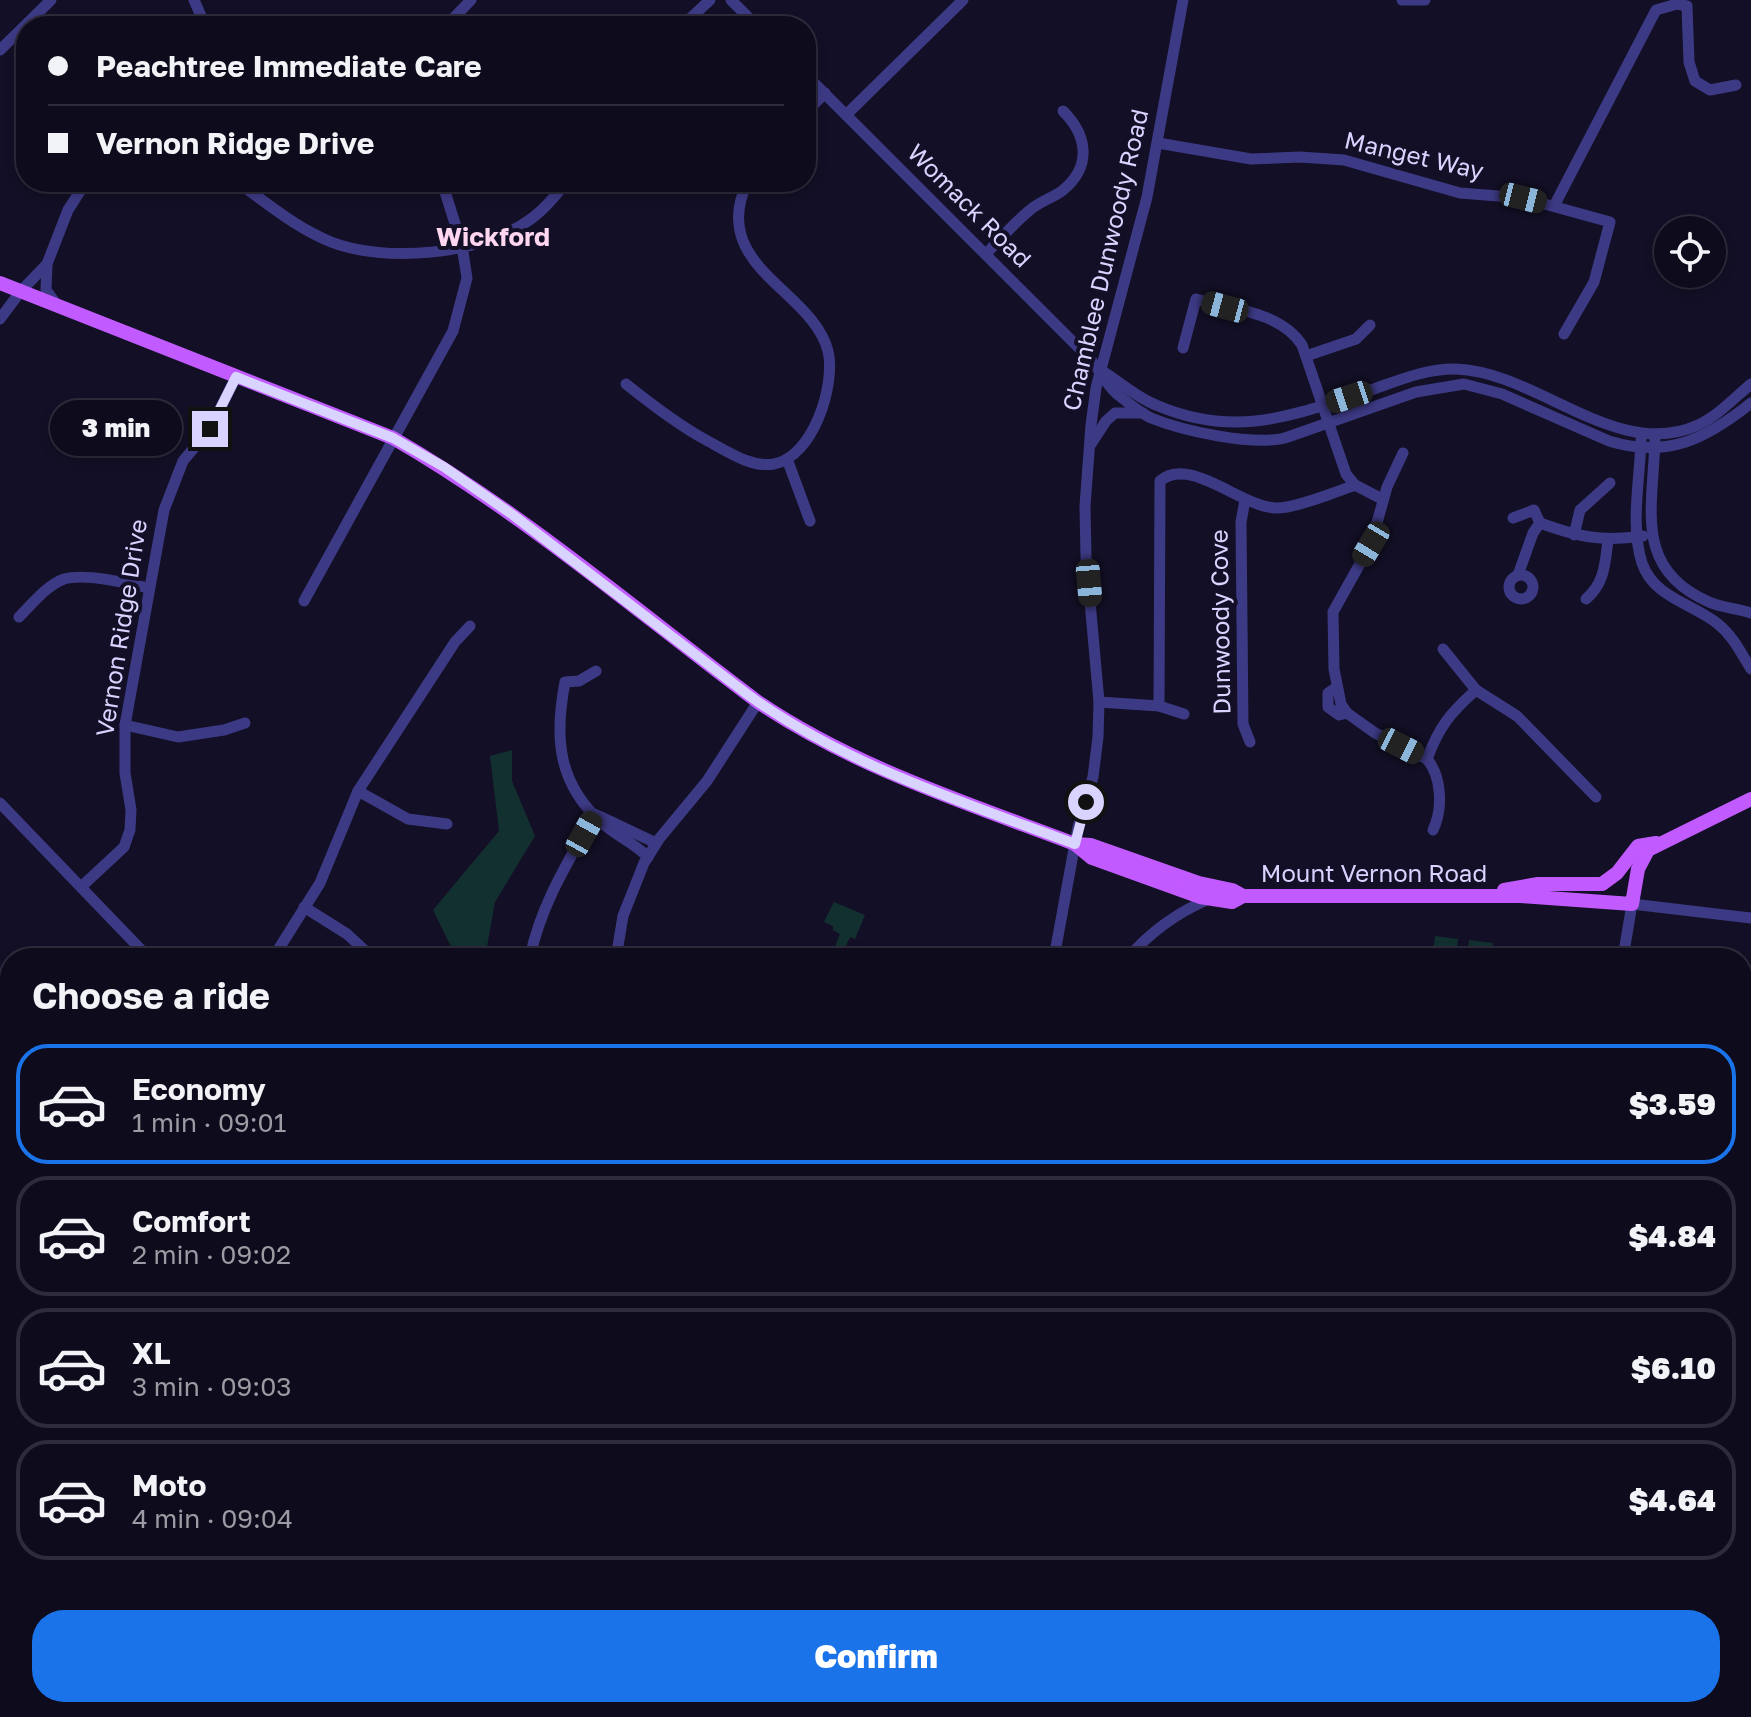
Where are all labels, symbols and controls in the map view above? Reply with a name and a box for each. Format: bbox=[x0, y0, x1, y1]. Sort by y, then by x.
text: Peachtree Immediate Care bbox=[96, 48, 482, 84]
street label: Chamblee Dunwoody Road bbox=[1056, 106, 1153, 413]
street label: Manget Way bbox=[1342, 124, 1487, 185]
text: Vernon Ridge Drive bbox=[96, 125, 374, 161]
street label: Womack Road bbox=[902, 137, 1038, 273]
car bbox=[1497, 181, 1549, 215]
map controls bbox=[1654, 216, 1726, 288]
button: locate bbox=[1654, 216, 1726, 288]
district label: Wickford bbox=[436, 221, 550, 252]
car bbox=[1199, 289, 1251, 325]
car bbox=[1322, 378, 1376, 416]
callout: 3 min bbox=[50, 401, 182, 457]
route end bbox=[192, 411, 228, 447]
text: 3 min bbox=[82, 412, 150, 443]
street label: Vernon Ridge Drive bbox=[89, 517, 152, 738]
car bbox=[1348, 517, 1394, 571]
street label: Dunwoody Cove bbox=[1203, 529, 1236, 715]
car bbox=[1075, 558, 1103, 608]
car bbox=[1374, 724, 1428, 768]
route start bbox=[1068, 784, 1104, 820]
car bbox=[562, 807, 606, 861]
street label: Mount Vernon Road bbox=[1261, 858, 1487, 887]
text: Choose a ride bbox=[32, 974, 270, 1017]
icon: car bbox=[36, 1068, 108, 1140]
text: Economy bbox=[132, 1071, 266, 1107]
text: $3.59 bbox=[1629, 1086, 1716, 1122]
text: 1 min · 09:01 bbox=[132, 1107, 286, 1138]
icon: car bbox=[36, 1200, 108, 1272]
text: Comfort bbox=[132, 1203, 251, 1239]
text: $4.84 bbox=[1628, 1218, 1716, 1254]
text: 2 min · 09:02 bbox=[132, 1239, 291, 1270]
icon: car bbox=[36, 1332, 108, 1404]
text: XL bbox=[132, 1335, 171, 1371]
text: $6.10 bbox=[1631, 1350, 1716, 1386]
text: 3 min · 09:03 bbox=[132, 1371, 291, 1402]
icon: car bbox=[36, 1464, 108, 1536]
text: Moto bbox=[132, 1467, 207, 1503]
text: $4.64 bbox=[1628, 1482, 1716, 1518]
text: 4 min · 09:04 bbox=[132, 1503, 293, 1534]
button: Confirm bbox=[32, 1610, 1720, 1702]

